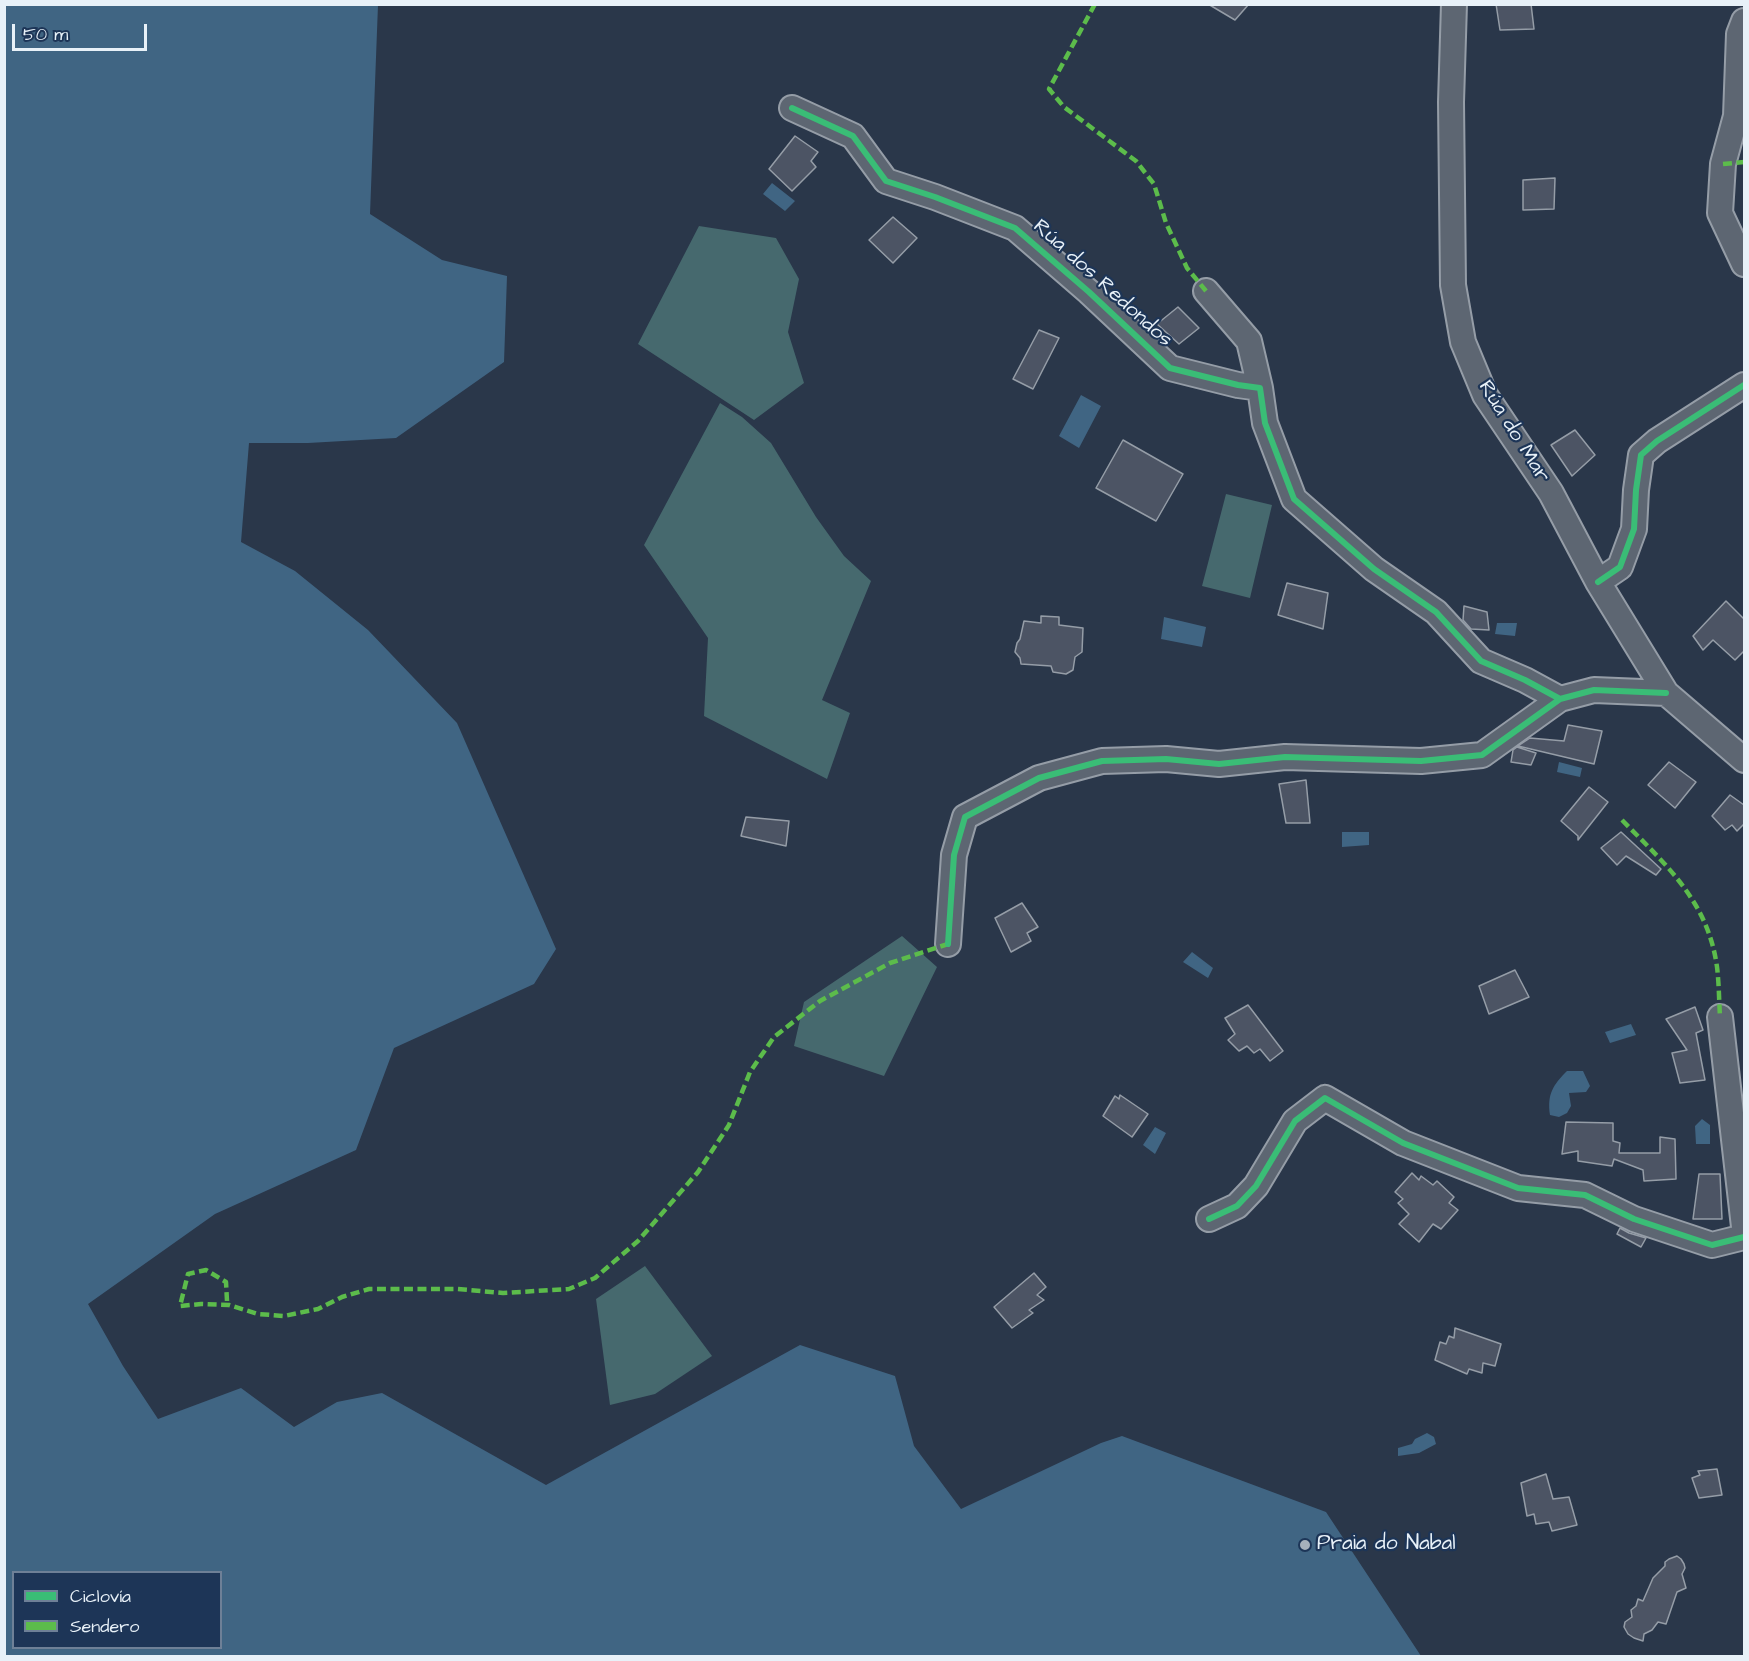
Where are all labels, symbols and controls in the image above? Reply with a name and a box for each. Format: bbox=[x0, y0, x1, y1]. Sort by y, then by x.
scale bar bbox=[15, 12, 150, 50]
text: 50 m bbox=[23, 22, 68, 47]
street label: Rúa dos Redondos bbox=[1027, 215, 1177, 353]
street label: Rúa do Mar bbox=[1472, 376, 1554, 488]
place label: Praia do Nabal bbox=[1317, 1532, 1456, 1558]
marker: Praia do Nabal bbox=[1298, 1538, 1312, 1552]
legend bbox=[12, 1571, 222, 1649]
text: Ciclovía bbox=[70, 1584, 131, 1609]
text: Sendero bbox=[70, 1614, 139, 1639]

